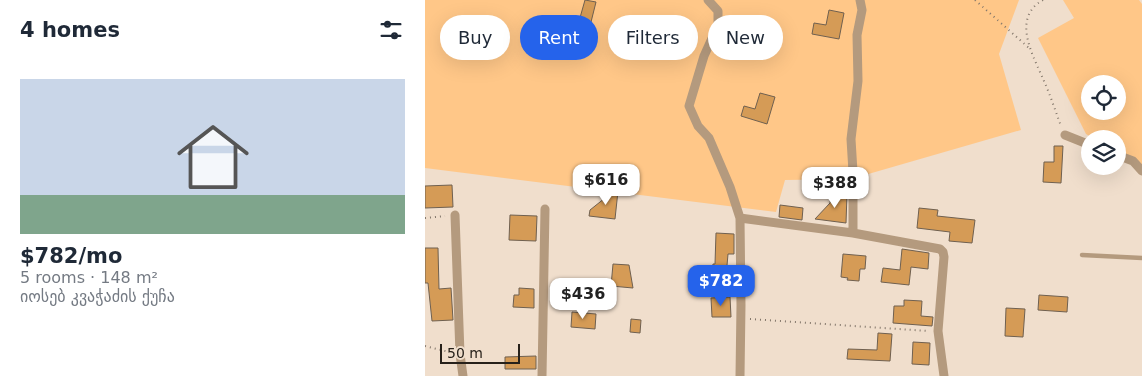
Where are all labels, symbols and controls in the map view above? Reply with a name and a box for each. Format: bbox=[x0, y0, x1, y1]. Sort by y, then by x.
chip: Buy bbox=[440, 15, 510, 60]
chip: Rent bbox=[520, 15, 598, 60]
chip: Filters bbox=[608, 15, 698, 60]
chip: New bbox=[708, 15, 783, 60]
icon: filters bbox=[377, 16, 405, 44]
text: 4 homes bbox=[20, 18, 120, 42]
map controls bbox=[1081, 75, 1126, 175]
button: locate bbox=[1081, 75, 1126, 120]
icon: home bbox=[168, 112, 258, 202]
button: layers bbox=[1081, 130, 1126, 175]
pin: $616 bbox=[576, 164, 636, 206]
pin: $388 bbox=[805, 166, 865, 209]
text: $616 bbox=[584, 170, 628, 189]
text: $388 bbox=[813, 173, 857, 192]
text: $782/mo bbox=[20, 244, 122, 268]
pin: $782 bbox=[691, 264, 751, 307]
text: 5 rooms · 148 m² bbox=[20, 268, 158, 287]
text: $782 bbox=[699, 271, 743, 290]
pin: $436 bbox=[553, 278, 613, 320]
text: $436 bbox=[561, 284, 605, 303]
text: იოსებ კვაჭაძის ქუჩა bbox=[20, 287, 175, 306]
scale bar bbox=[440, 341, 520, 364]
text: 50 m bbox=[447, 345, 483, 361]

